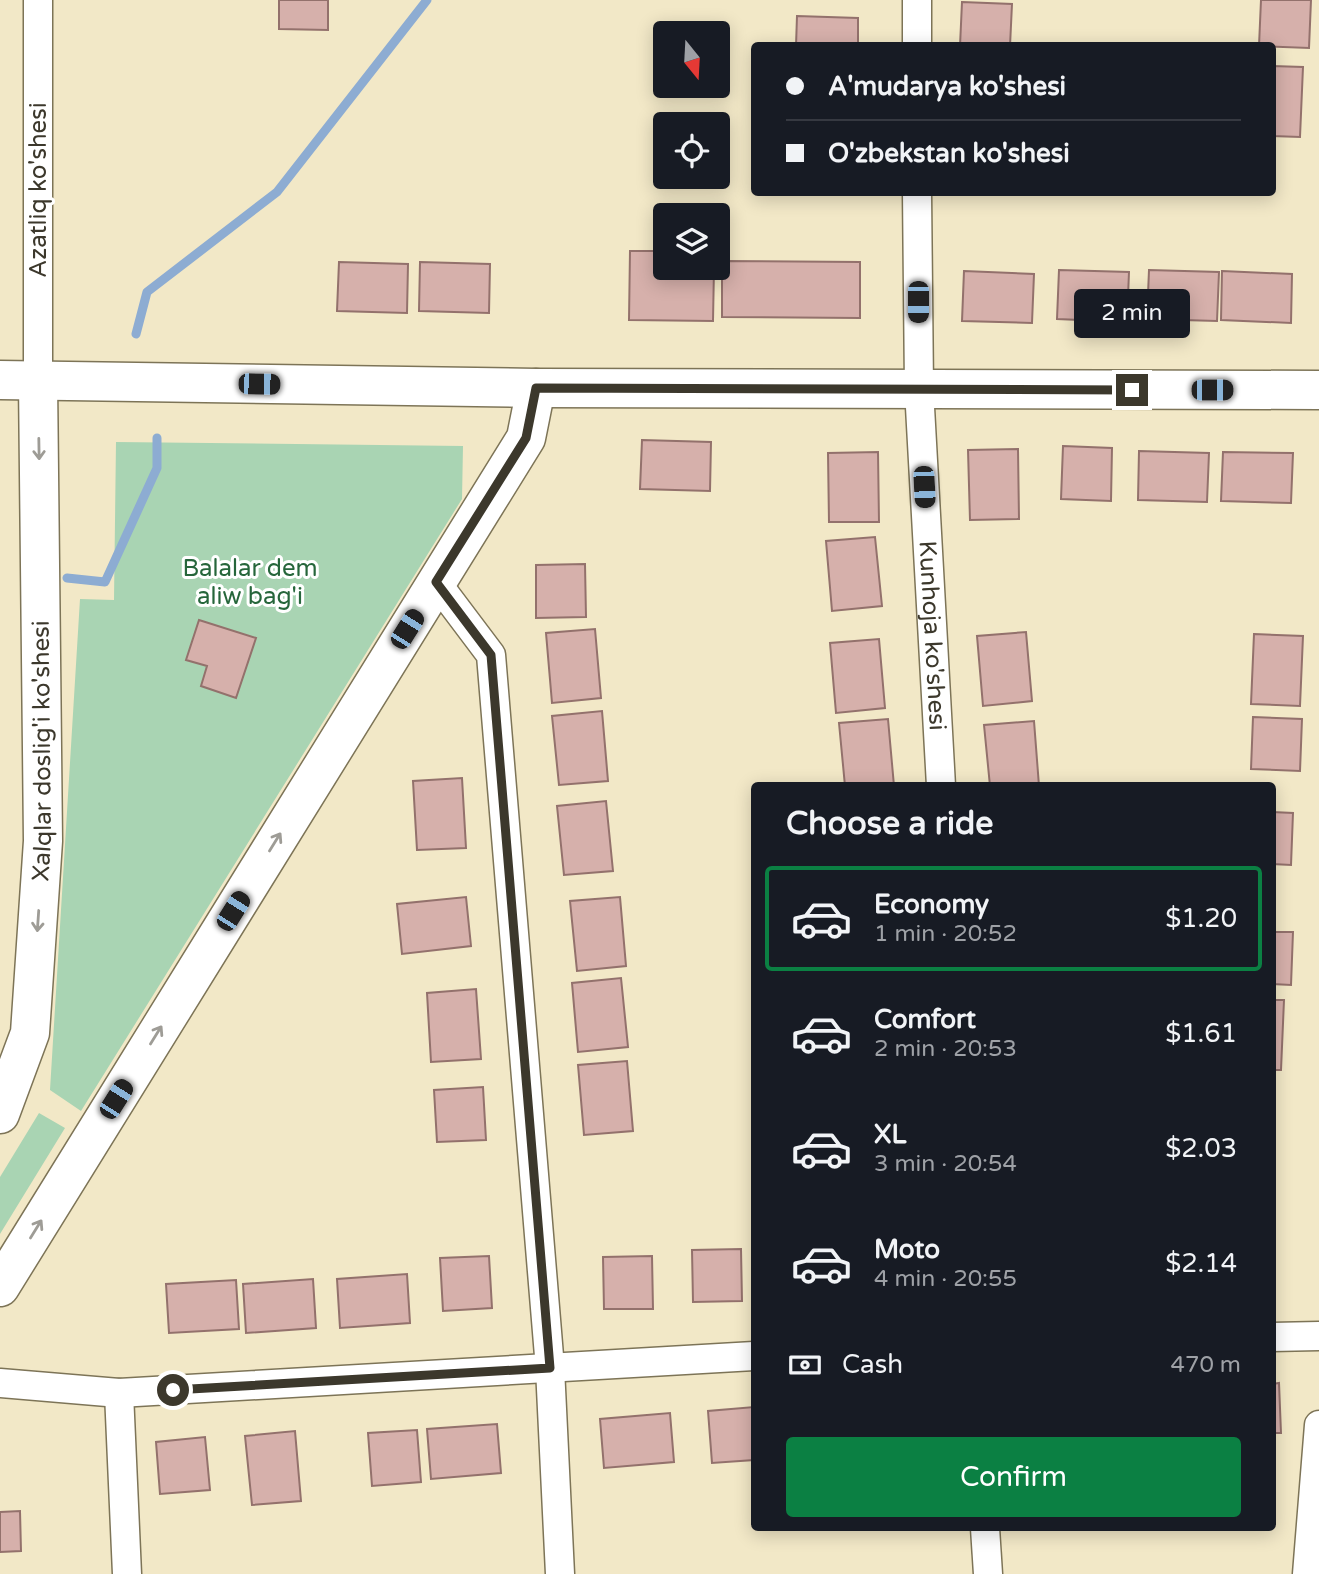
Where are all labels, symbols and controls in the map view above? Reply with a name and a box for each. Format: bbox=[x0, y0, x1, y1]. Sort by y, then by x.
north arrow bbox=[653, 21, 730, 98]
map controls bbox=[653, 21, 730, 280]
text: A'mudarya ko'shesi bbox=[828, 71, 1066, 102]
street label: Azatliq ko'shesi bbox=[24, 102, 53, 278]
button: locate bbox=[653, 112, 730, 189]
text: O'zbekstan ko'shesi bbox=[828, 138, 1070, 169]
button: layers bbox=[653, 203, 730, 280]
car bbox=[908, 281, 929, 323]
callout: 2 min bbox=[1074, 288, 1190, 338]
text: 2 min bbox=[1101, 299, 1163, 327]
car bbox=[238, 373, 281, 395]
route end bbox=[1116, 374, 1148, 406]
car bbox=[1192, 380, 1234, 401]
one-way arrow bbox=[32, 437, 46, 460]
car bbox=[913, 465, 936, 509]
street label: Kunhoja ko'shesi bbox=[912, 540, 952, 731]
park label: Balalar dem aliw bag'i bbox=[182, 554, 318, 611]
car bbox=[387, 606, 428, 652]
street label: Xalqlar doslig'i ko'shesi bbox=[26, 620, 58, 882]
text: Choose a ride bbox=[786, 805, 993, 843]
one-way arrow bbox=[268, 833, 283, 852]
icon: car bbox=[790, 887, 853, 950]
car bbox=[213, 888, 254, 934]
text: Economy bbox=[874, 889, 989, 920]
text: $1.20 bbox=[1165, 903, 1237, 934]
one-way arrow bbox=[31, 909, 44, 932]
text: 1 min · 20:52 bbox=[874, 920, 1017, 948]
icon: car bbox=[790, 1002, 853, 1065]
text: Comfort bbox=[874, 1004, 976, 1035]
text: $1.61 bbox=[1165, 1018, 1237, 1049]
one-way arrow bbox=[149, 1026, 163, 1046]
text: 2 min · 20:53 bbox=[874, 1035, 1017, 1063]
car bbox=[96, 1076, 137, 1122]
icon: car bbox=[790, 1117, 853, 1180]
text: XL bbox=[874, 1119, 906, 1150]
text: $2.03 bbox=[1165, 1133, 1237, 1164]
text: 3 min · 20:54 bbox=[874, 1150, 1017, 1178]
one-way arrow bbox=[29, 1219, 43, 1239]
icon: car bbox=[790, 1232, 853, 1295]
text: Moto bbox=[874, 1234, 940, 1265]
text: $2.14 bbox=[1165, 1248, 1237, 1279]
text: 4 min · 20:55 bbox=[874, 1265, 1017, 1293]
icon: cash bbox=[786, 1346, 824, 1384]
text: Cash bbox=[842, 1349, 903, 1380]
text: 470 m bbox=[1171, 1351, 1241, 1379]
route start bbox=[157, 1374, 189, 1406]
button: Confirm bbox=[786, 1437, 1241, 1517]

